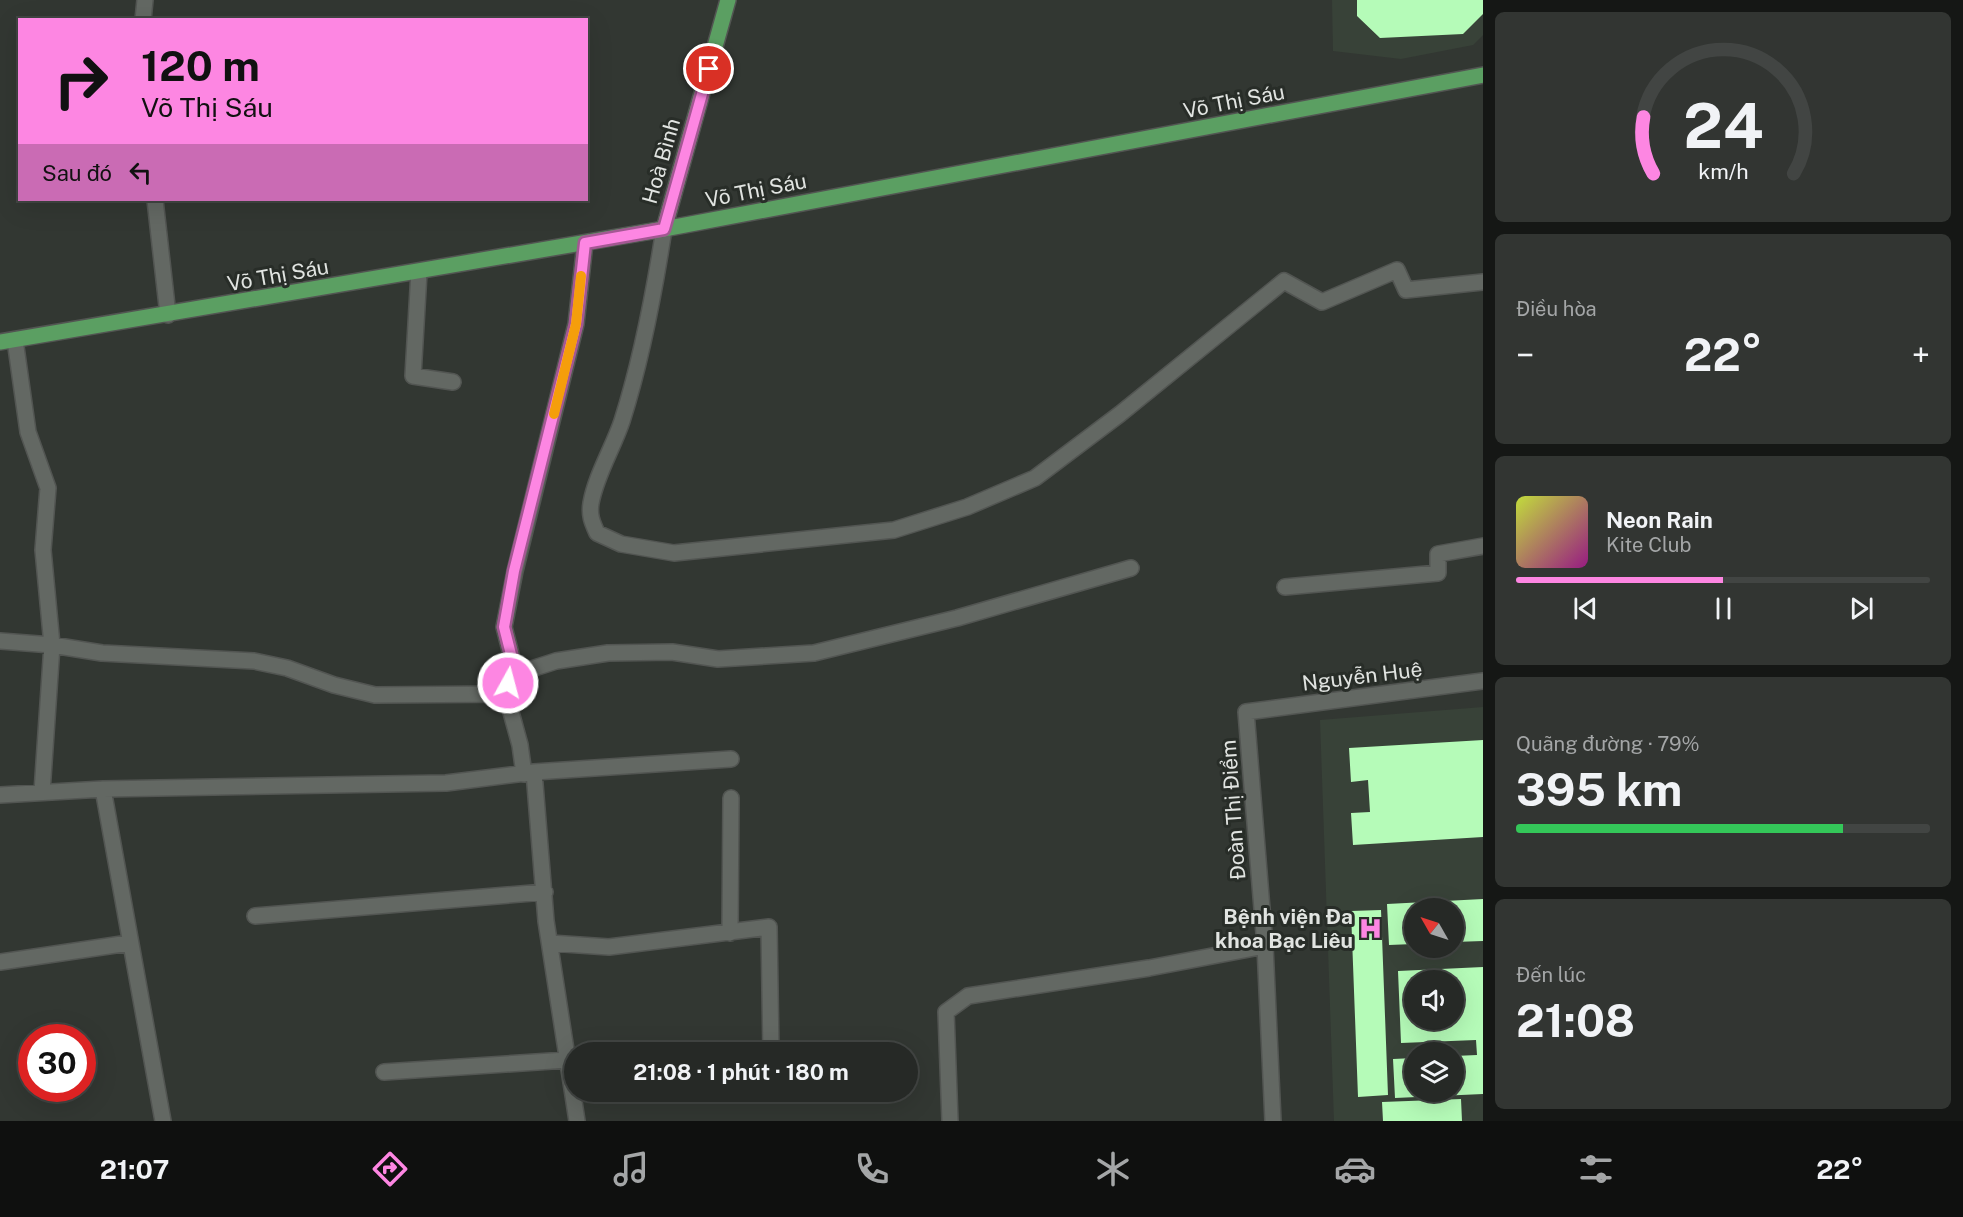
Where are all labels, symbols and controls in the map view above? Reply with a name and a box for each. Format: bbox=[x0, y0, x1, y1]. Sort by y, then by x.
text: 120 m bbox=[141, 41, 260, 90]
icon: right bbox=[42, 42, 120, 120]
pin bbox=[683, 43, 734, 94]
icon: arrive bbox=[692, 52, 725, 85]
street label: Võ Thị Sáu bbox=[1181, 79, 1287, 123]
text: 24 bbox=[1683, 89, 1763, 162]
text: Võ Thị Sáu bbox=[141, 91, 273, 123]
street label: Hoà Bình bbox=[637, 115, 685, 207]
icon: left bbox=[124, 156, 157, 189]
text: km/h bbox=[1698, 159, 1748, 184]
text: Sau đó bbox=[42, 160, 112, 186]
street label: Võ Thị Sáu bbox=[703, 168, 809, 212]
street label: Võ Thị Sáu bbox=[225, 254, 331, 296]
text: Điều hòa bbox=[1516, 297, 1597, 321]
text: 22° bbox=[1684, 328, 1762, 381]
text: − bbox=[1516, 336, 1534, 374]
text: + bbox=[1912, 336, 1930, 374]
text: Neon Rain bbox=[1606, 507, 1713, 533]
text: Kite Club bbox=[1606, 533, 1691, 557]
icon: previous bbox=[1569, 592, 1602, 625]
icon: pause bbox=[1707, 592, 1740, 625]
icon: next bbox=[1845, 592, 1878, 625]
position arrow bbox=[476, 651, 540, 715]
street label: Nguyễn Huệ bbox=[1300, 656, 1424, 696]
text: Quãng đường · 79% bbox=[1516, 732, 1700, 756]
street label: Đoàn Thị Điểm bbox=[1216, 739, 1250, 881]
text: 395 km bbox=[1516, 763, 1682, 816]
north arrow bbox=[1404, 898, 1464, 958]
map controls bbox=[1404, 898, 1464, 1102]
place label: Bệnh viện Đa khoa Bạc Liêu bbox=[1215, 904, 1353, 953]
hospital icon: Bệnh viện Đa khoa Bạc Liêu bbox=[1358, 915, 1384, 941]
text: Đến lúc bbox=[1516, 963, 1586, 987]
button: sound bbox=[1404, 970, 1464, 1030]
text: 21:08 bbox=[1516, 994, 1635, 1047]
speed limit sign: 30 bbox=[18, 1024, 96, 1102]
button: layers bbox=[1404, 1042, 1464, 1102]
text: 21:08 · 1 phút · 180 m bbox=[633, 1059, 849, 1085]
icon: directions bbox=[369, 1148, 411, 1190]
icon: music bbox=[610, 1148, 652, 1190]
icon: phone bbox=[851, 1148, 893, 1190]
icon: climate bbox=[1092, 1148, 1134, 1190]
icon: car bbox=[1334, 1148, 1376, 1190]
icon: filters bbox=[1575, 1148, 1617, 1190]
text: 21:07 bbox=[100, 1153, 169, 1185]
text: 22° bbox=[1816, 1153, 1863, 1185]

